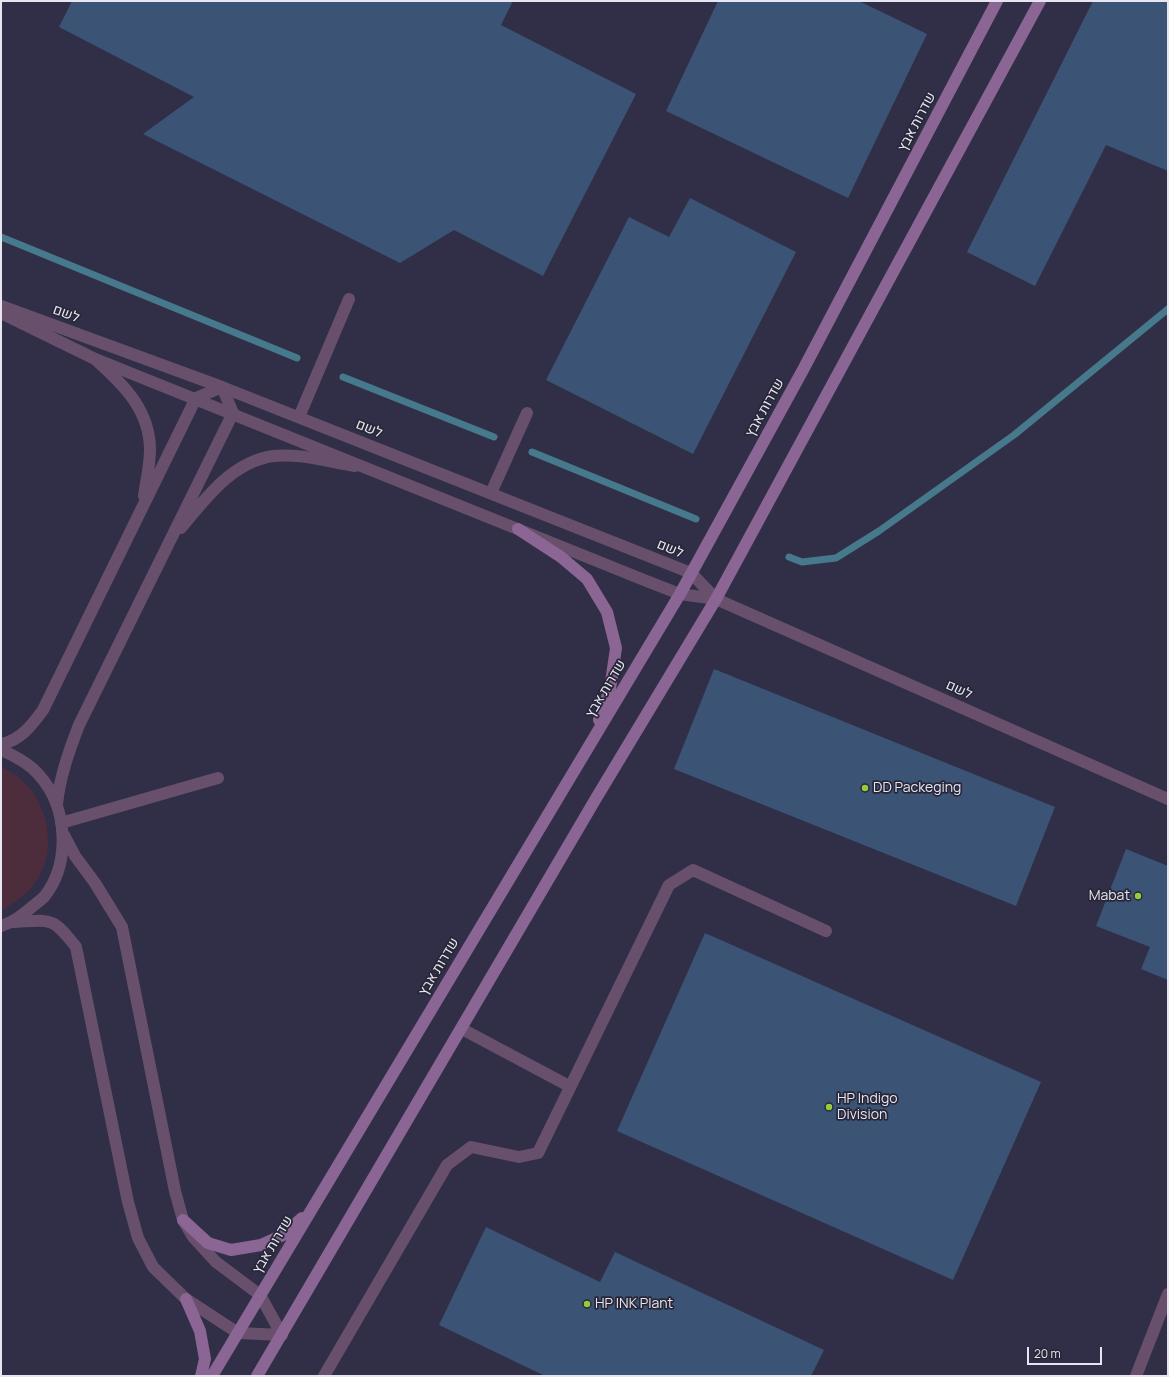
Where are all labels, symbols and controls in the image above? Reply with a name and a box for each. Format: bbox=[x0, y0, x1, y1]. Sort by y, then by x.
street label: שדרות אבץ bbox=[894, 89, 940, 155]
street label: לשם bbox=[50, 301, 82, 327]
street label: שדרות אבץ bbox=[742, 376, 788, 440]
street label: לשם bbox=[353, 416, 385, 442]
street label: לשם bbox=[654, 536, 686, 562]
street label: שדרות אבץ bbox=[582, 657, 630, 721]
street label: לשם bbox=[943, 677, 975, 703]
place label: DD Packeging bbox=[873, 780, 961, 796]
marker: DD Packeging bbox=[860, 783, 870, 793]
place label: Mabat bbox=[1089, 888, 1130, 904]
marker: Mabat bbox=[1133, 891, 1143, 901]
street label: שדרות אבץ bbox=[415, 935, 463, 999]
place label: HP Indigo Division bbox=[837, 1091, 898, 1124]
marker: HP Indigo Division bbox=[824, 1102, 834, 1112]
street label: שדרות אבץ bbox=[249, 1213, 297, 1277]
place label: HP INK Plant bbox=[595, 1296, 673, 1312]
marker: HP INK Plant bbox=[582, 1299, 592, 1309]
scale bar bbox=[1029, 1339, 1104, 1365]
text: 20 m bbox=[1034, 1345, 1061, 1362]

